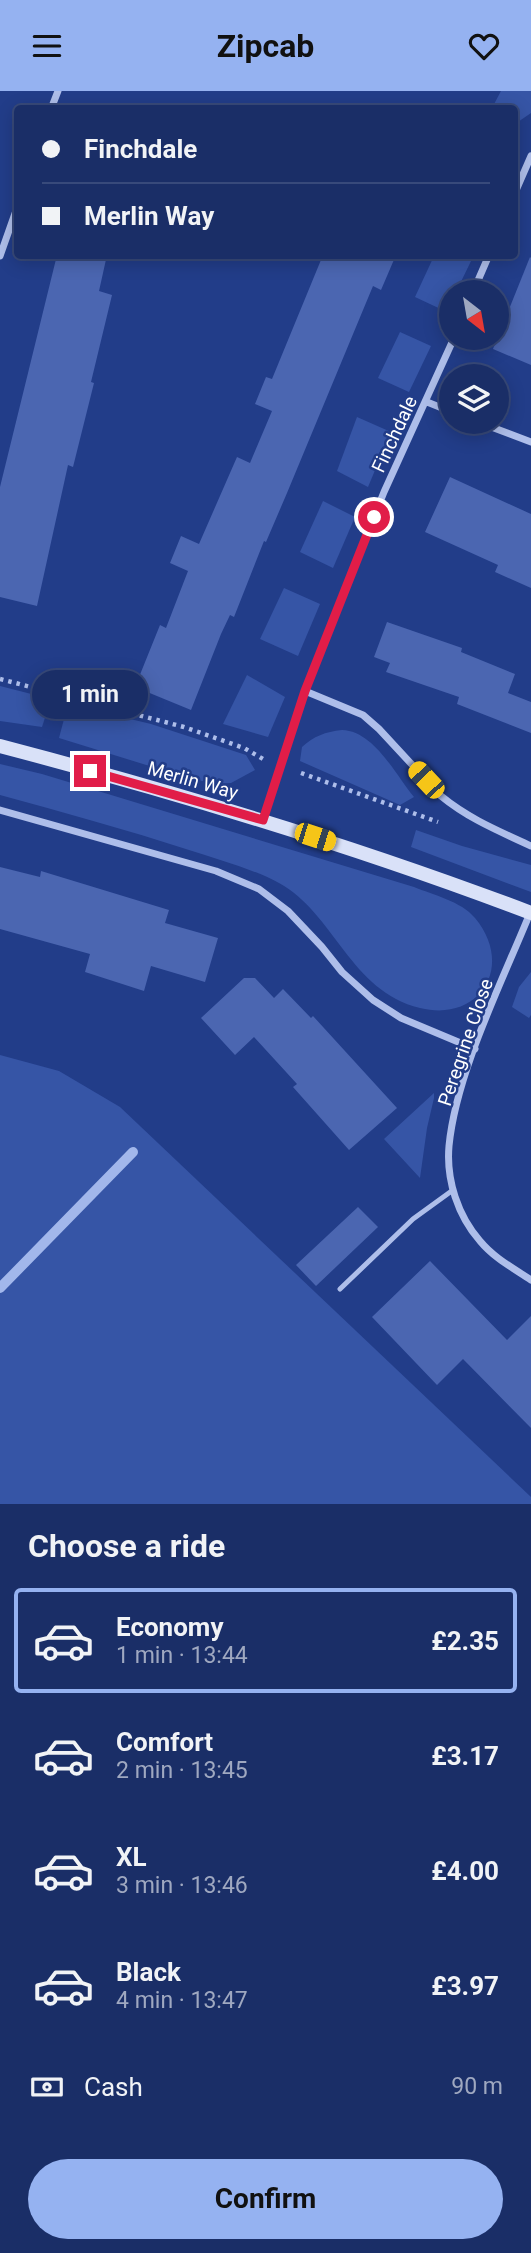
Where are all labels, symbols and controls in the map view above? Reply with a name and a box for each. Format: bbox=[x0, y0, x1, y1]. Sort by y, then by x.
icon: menu bbox=[28, 27, 66, 65]
text: Zipcab bbox=[217, 27, 314, 65]
icon: heart bbox=[465, 27, 503, 65]
text: Finchdale bbox=[84, 134, 197, 164]
text: Merlin Way bbox=[84, 201, 214, 231]
north arrow bbox=[439, 280, 509, 350]
map controls bbox=[439, 280, 509, 434]
button: layers bbox=[439, 364, 509, 434]
street label: Finchdale bbox=[367, 392, 422, 476]
route start bbox=[358, 501, 390, 533]
callout: 1 min bbox=[32, 669, 148, 719]
text: 1 min bbox=[61, 681, 119, 708]
route end bbox=[74, 755, 106, 787]
street label: Merlin Way bbox=[145, 757, 241, 804]
car bbox=[404, 757, 449, 803]
car bbox=[292, 821, 339, 853]
street label: Peregrine Close bbox=[433, 976, 498, 1109]
text: Choose a ride bbox=[28, 1527, 225, 1565]
icon: car bbox=[32, 1609, 95, 1672]
text: Economy bbox=[116, 1612, 223, 1642]
text: £2.35 bbox=[431, 1626, 499, 1656]
text: 1 min · 13:44 bbox=[116, 1642, 248, 1669]
icon: car bbox=[32, 1724, 95, 1787]
text: Comfort bbox=[116, 1727, 213, 1757]
text: £3.17 bbox=[431, 1741, 499, 1771]
text: 2 min · 13:45 bbox=[116, 1757, 248, 1784]
icon: car bbox=[32, 1839, 95, 1902]
text: XL bbox=[116, 1842, 147, 1872]
text: £4.00 bbox=[431, 1856, 499, 1886]
text: 3 min · 13:46 bbox=[116, 1872, 248, 1899]
icon: car bbox=[32, 1954, 95, 2017]
text: Black bbox=[116, 1957, 181, 1987]
text: £3.97 bbox=[431, 1971, 499, 2001]
text: 4 min · 13:47 bbox=[116, 1987, 248, 2014]
icon: cash bbox=[28, 2068, 66, 2106]
text: Cash bbox=[84, 2072, 143, 2102]
text: 90 m bbox=[451, 2073, 503, 2100]
button: Confirm bbox=[28, 2159, 503, 2239]

